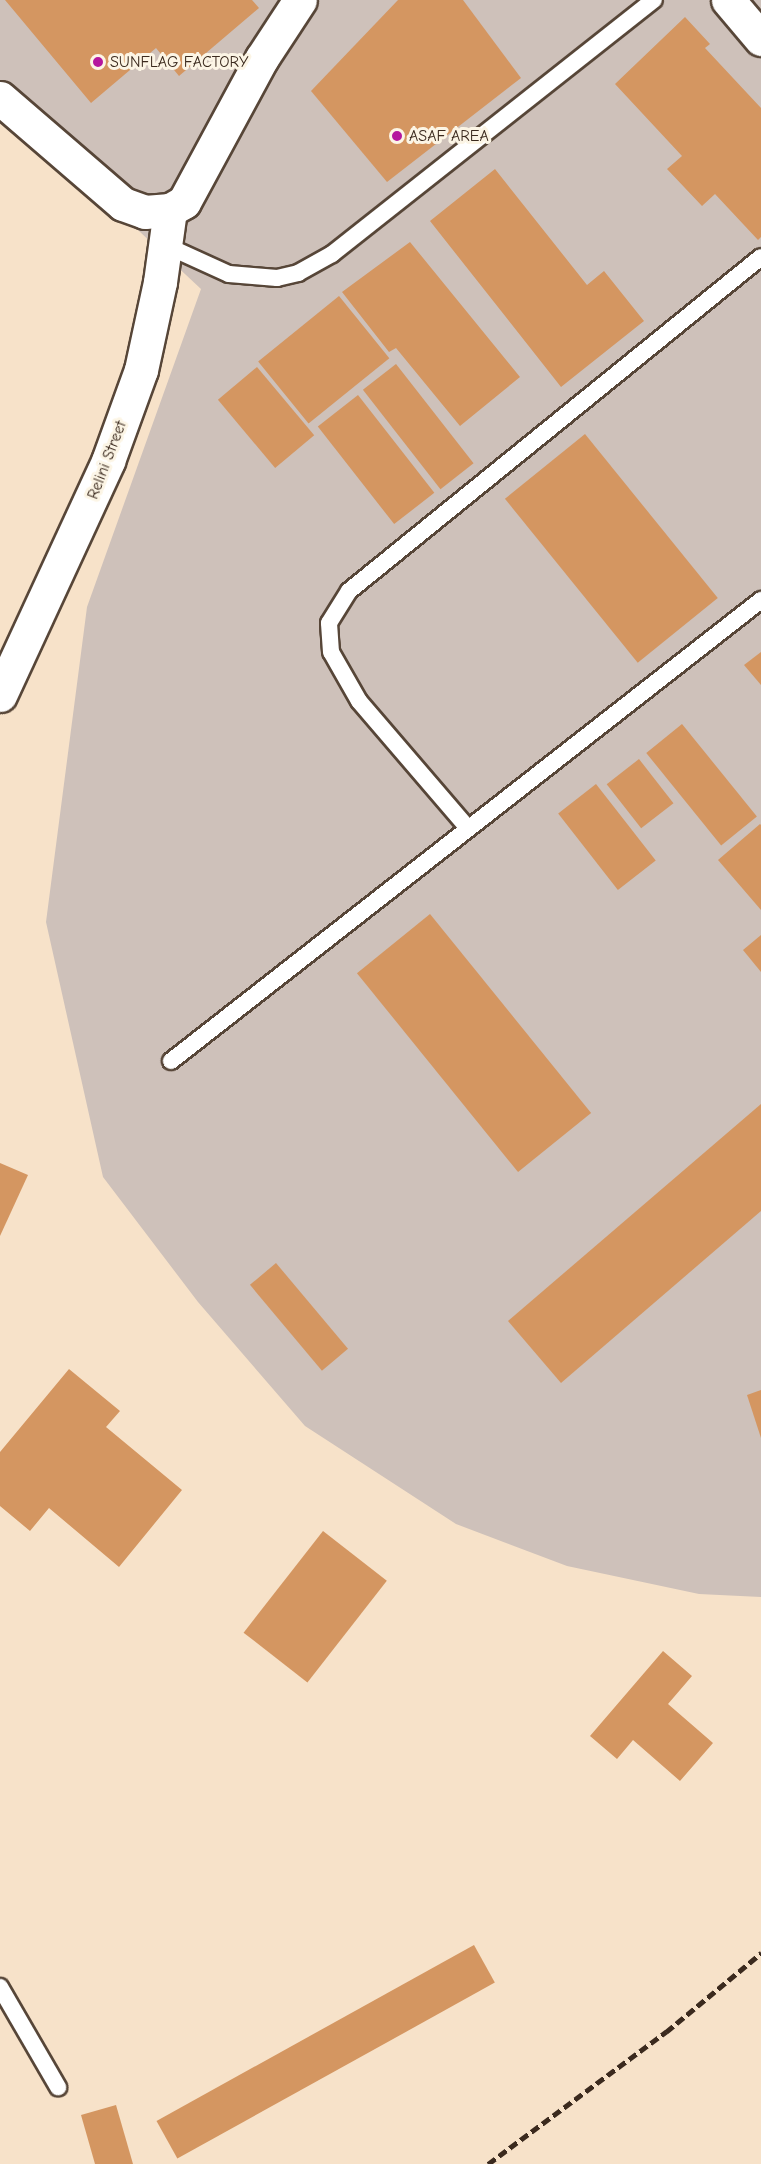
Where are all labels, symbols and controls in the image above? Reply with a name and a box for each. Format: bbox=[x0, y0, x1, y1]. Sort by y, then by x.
place label: SUNFLAG FACTORY bbox=[110, 52, 249, 72]
marker: SUNFLAG FACTORY bbox=[91, 55, 105, 69]
place label: ASAF AREA bbox=[409, 126, 489, 146]
marker: ASAF AREA bbox=[390, 129, 404, 143]
street label: Relini Street bbox=[83, 418, 131, 502]

